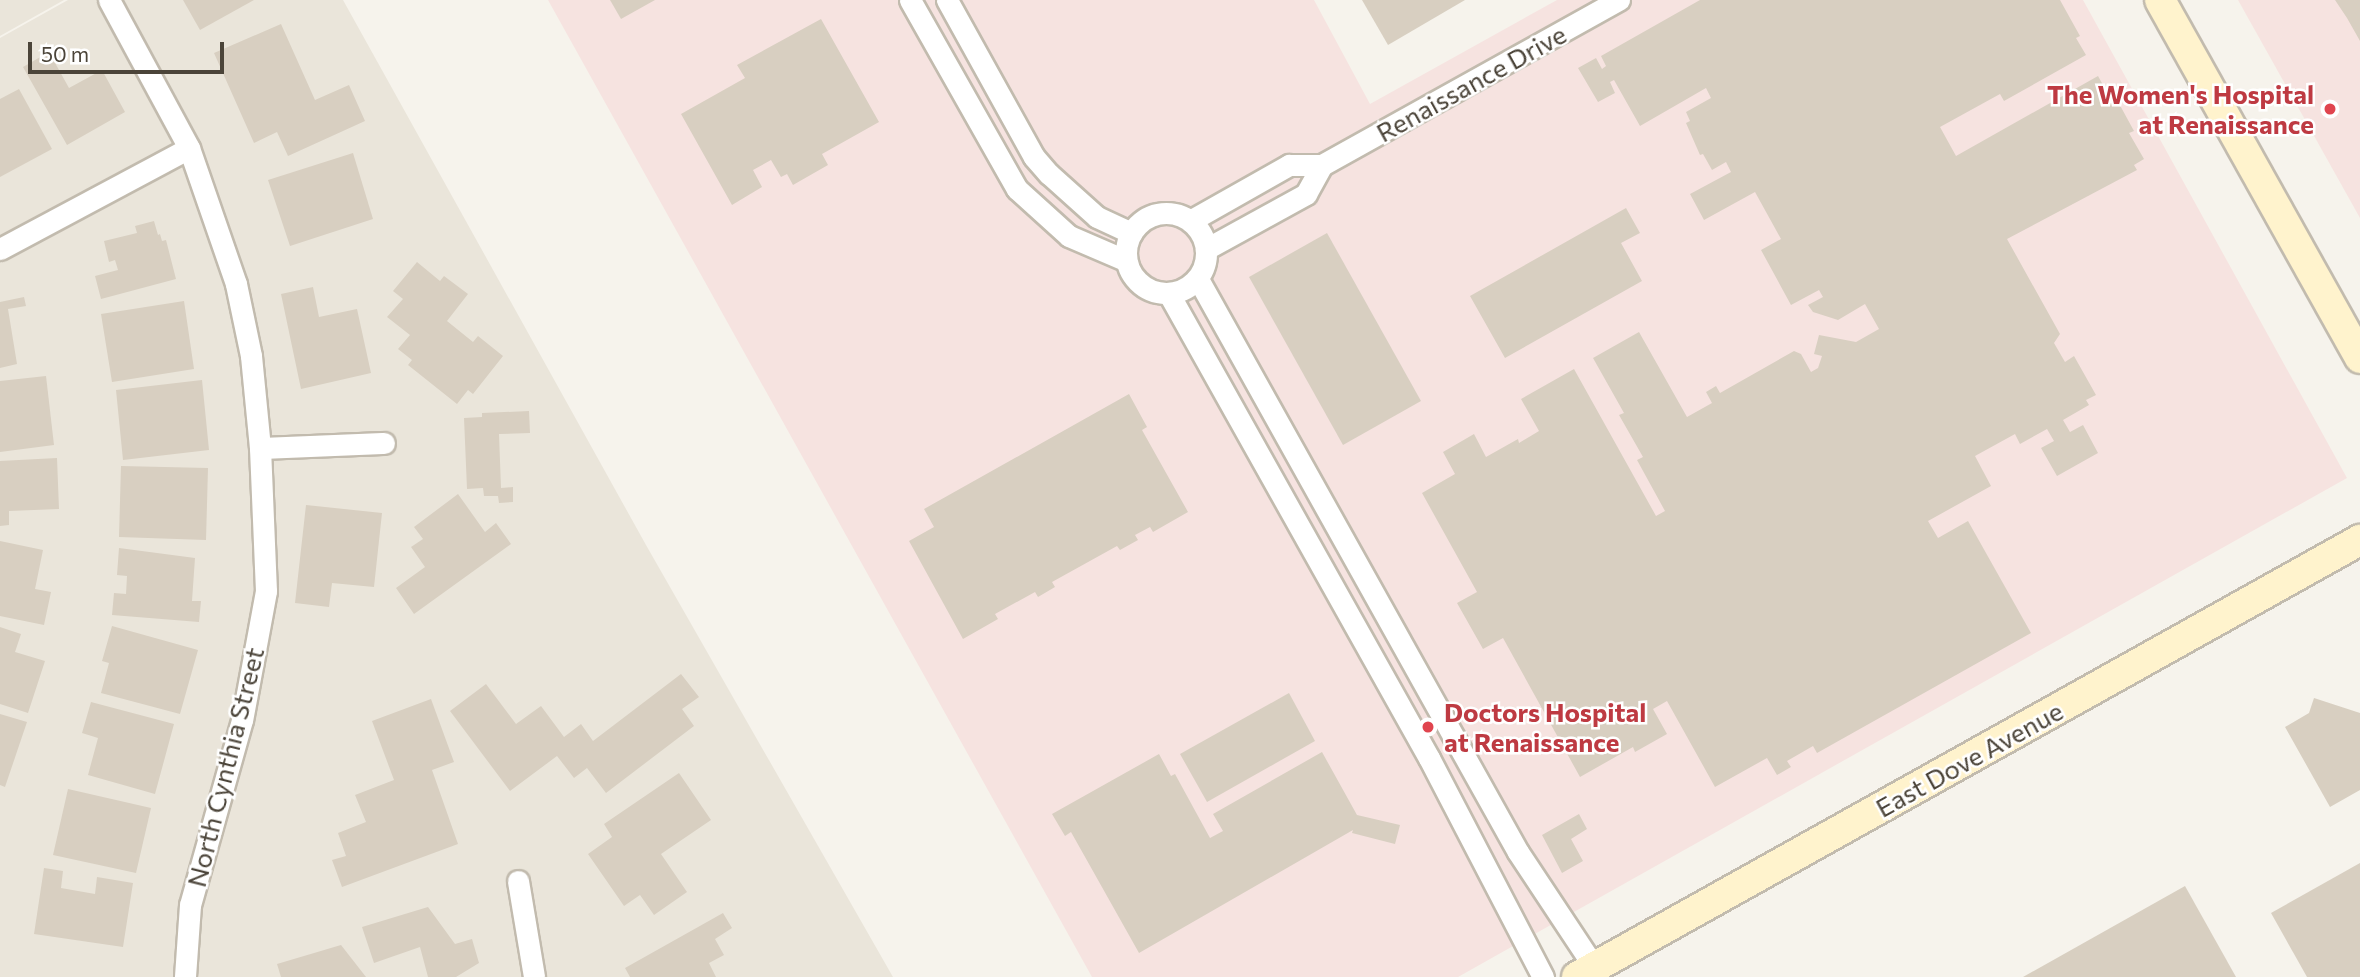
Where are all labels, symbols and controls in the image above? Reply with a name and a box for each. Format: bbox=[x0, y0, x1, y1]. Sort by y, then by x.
street label: Renaissance Drive bbox=[1371, 18, 1571, 148]
scale bar bbox=[32, 28, 228, 72]
text: 50 m bbox=[41, 41, 89, 66]
place label: The Women's Hospital at Renaissance bbox=[2047, 78, 2314, 140]
marker: The Women's Hospital at Renaissance bbox=[2320, 99, 2340, 119]
street label: North Cynthia Street bbox=[180, 644, 270, 890]
street label: East Dove Avenue bbox=[1870, 695, 2068, 823]
place label: Doctors Hospital at Renaissance bbox=[1444, 696, 1646, 758]
marker: Doctors Hospital at Renaissance bbox=[1418, 717, 1438, 737]

